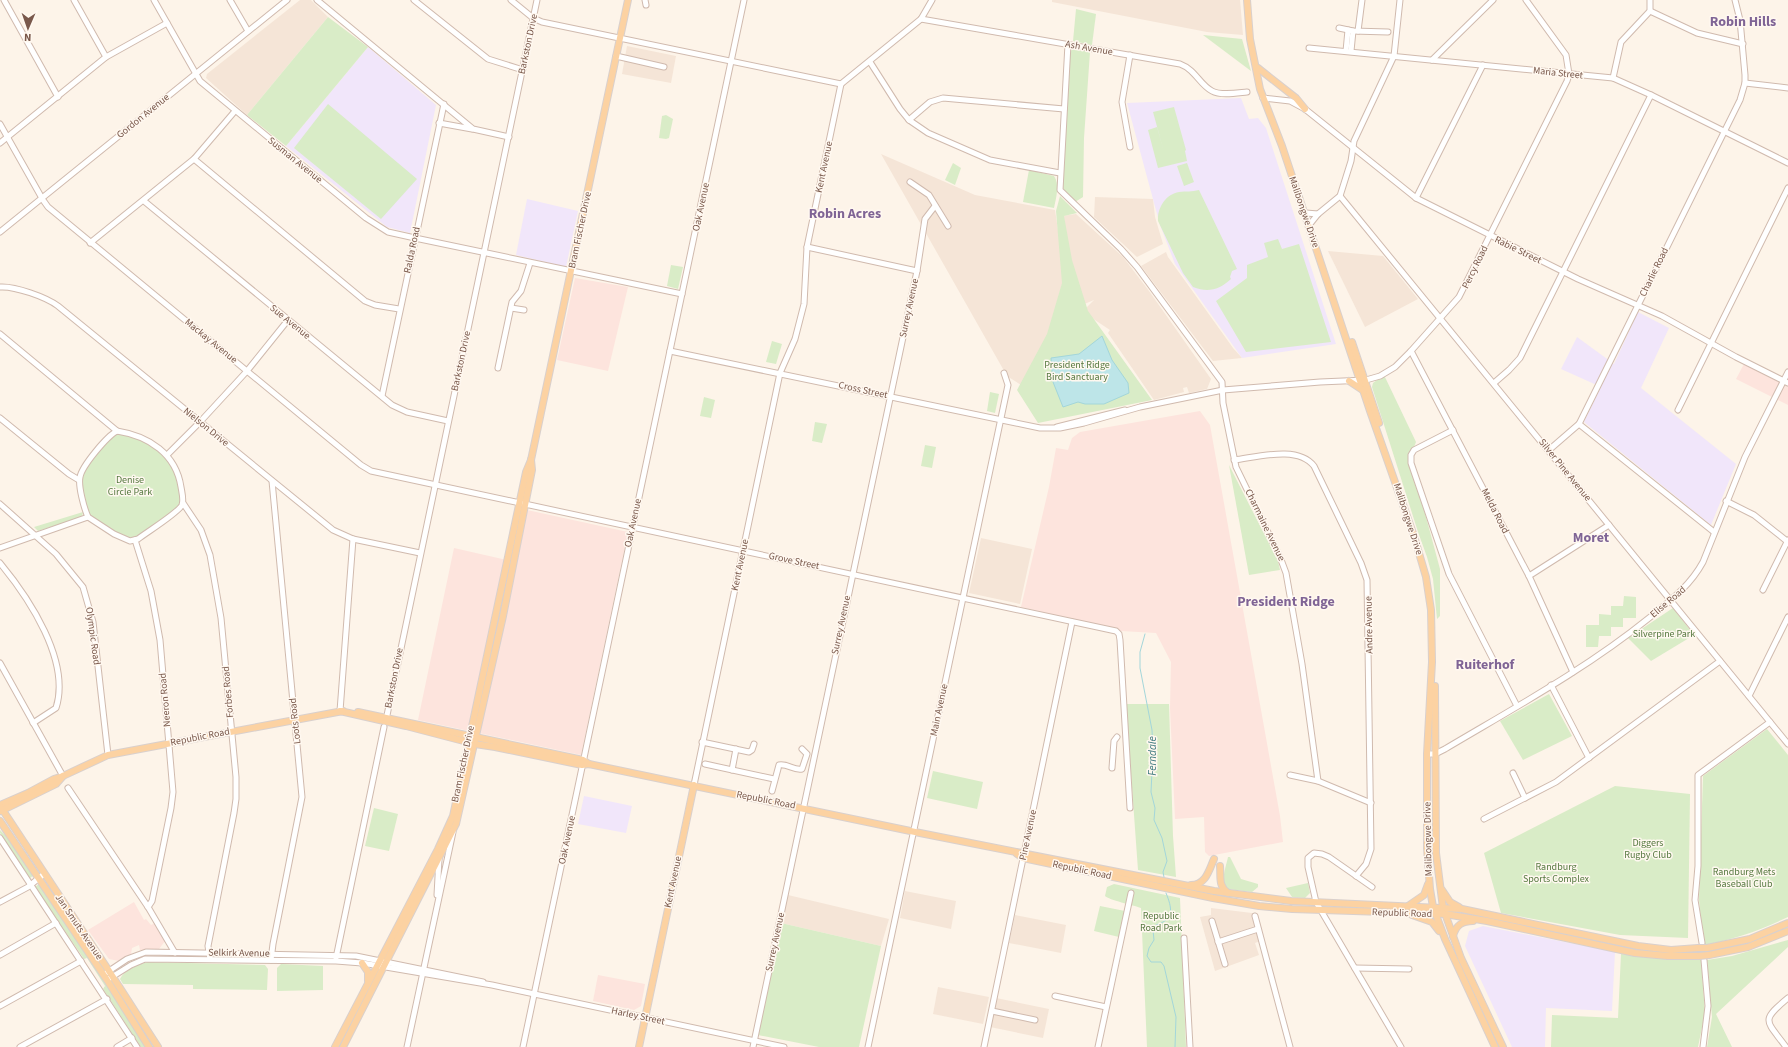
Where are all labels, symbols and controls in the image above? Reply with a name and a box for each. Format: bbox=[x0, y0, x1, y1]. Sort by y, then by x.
north arrow bbox=[8, 8, 48, 48]
district label: Robin Hills bbox=[1710, 12, 1776, 32]
street label: Barkston Drive bbox=[515, 13, 541, 75]
text: N bbox=[24, 30, 32, 45]
street label: Ash Avenue bbox=[1064, 37, 1114, 59]
street label: Maria Street bbox=[1532, 63, 1584, 83]
street label: Gordon Avenue bbox=[114, 90, 172, 142]
street label: Susman Avenue bbox=[265, 134, 325, 186]
street label: Kent Avenue bbox=[812, 140, 836, 194]
street label: Malibongwe Drive bbox=[1285, 174, 1323, 250]
street label: Oak Avenue bbox=[689, 181, 713, 233]
street label: Bram Fischer Drive bbox=[565, 190, 595, 270]
district label: Robin Acres bbox=[809, 204, 881, 224]
street label: Ralda Road bbox=[400, 225, 424, 275]
street label: Rabie Street bbox=[1492, 233, 1544, 268]
street label: Percy Road bbox=[1459, 243, 1491, 291]
street label: Charlie Road bbox=[1636, 245, 1672, 299]
street label: Surrey Avenue bbox=[896, 277, 922, 339]
street label: Sue Avenue bbox=[267, 301, 313, 343]
street label: Mackay Avenue bbox=[182, 315, 240, 367]
street label: Barkston Drive bbox=[448, 330, 474, 392]
park label: President Ridge Bird Sanctuary bbox=[1044, 358, 1110, 384]
street label: Cross Street bbox=[837, 378, 889, 402]
street label: Nielson Drive bbox=[180, 404, 232, 450]
street label: Silver Pine Avenue bbox=[1535, 436, 1595, 504]
park label: Denise Circle Park bbox=[108, 473, 152, 499]
street label: Malibongwe Drive bbox=[1390, 481, 1426, 557]
street label: Melda Road bbox=[1478, 486, 1512, 536]
street label: Charmaine Avenue bbox=[1241, 487, 1289, 563]
street label: Oak Avenue bbox=[621, 497, 645, 549]
district label: Moret bbox=[1573, 528, 1610, 548]
street label: Kent Avenue bbox=[728, 538, 752, 592]
street label: Grove Street bbox=[767, 549, 821, 573]
street label: Elise Road bbox=[1647, 583, 1689, 621]
district label: President Ridge bbox=[1237, 592, 1335, 612]
street label: Surrey Avenue bbox=[828, 594, 854, 656]
street label: Andre Avenue bbox=[1361, 596, 1377, 654]
street label: Olympic Road bbox=[82, 606, 104, 666]
park label: Silverpine Park bbox=[1633, 627, 1695, 641]
street label: Barkston Drive bbox=[381, 647, 407, 709]
district label: Ruiterhof bbox=[1456, 655, 1516, 675]
street label: Forbes Road bbox=[219, 666, 237, 718]
street label: Neeron Road bbox=[156, 672, 174, 728]
street label: Main Avenue bbox=[927, 683, 951, 737]
street label: Loots Road bbox=[286, 697, 304, 745]
street label: Republic Road bbox=[169, 724, 231, 750]
street label: Bram Fischer Drive bbox=[448, 724, 478, 804]
water label: Ferndale bbox=[1145, 736, 1160, 776]
street label: Republic Road bbox=[735, 787, 797, 813]
street label: Malibongwe Drive bbox=[1420, 802, 1436, 876]
street label: Pine Avenue bbox=[1016, 808, 1040, 862]
street label: Oak Avenue bbox=[555, 814, 579, 866]
park label: Diggers Rugby Club bbox=[1624, 836, 1672, 862]
street label: Kent Avenue bbox=[661, 855, 685, 909]
street label: Republic Road bbox=[1051, 857, 1113, 883]
park label: Randburg Sports Complex bbox=[1523, 860, 1590, 886]
park label: Randburg Mets Baseball Club bbox=[1713, 865, 1775, 891]
street label: Jan Smuts Avenue bbox=[52, 891, 106, 963]
street label: Republic Road bbox=[1372, 905, 1432, 921]
park label: Republic Road Park bbox=[1140, 909, 1182, 935]
street label: Surrey Avenue bbox=[762, 911, 788, 973]
street label: Selkirk Avenue bbox=[208, 945, 270, 961]
street label: Harley Street bbox=[610, 1004, 667, 1029]

